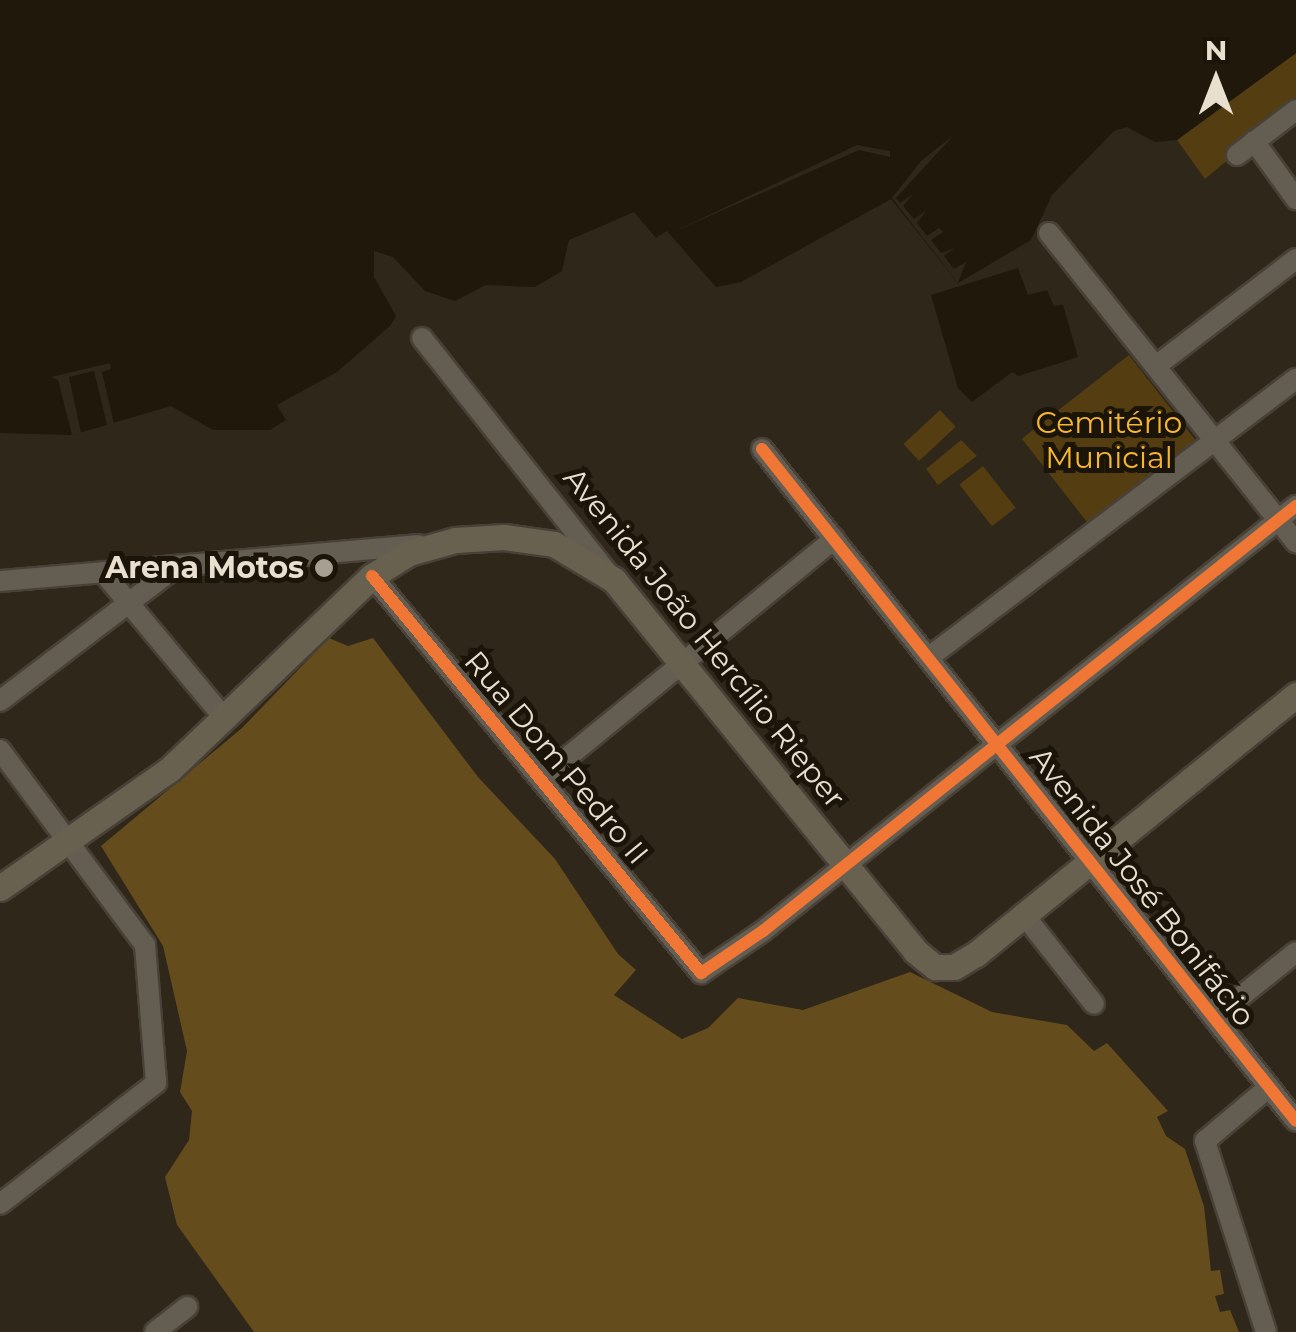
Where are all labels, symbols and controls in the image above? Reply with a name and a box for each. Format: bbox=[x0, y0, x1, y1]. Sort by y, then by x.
north arrow bbox=[1166, 30, 1266, 130]
text: N bbox=[1205, 33, 1227, 67]
park label: Cemitério Municial bbox=[1036, 405, 1182, 476]
street label: Avenida João Hercílio Rieper bbox=[556, 461, 852, 815]
place label: Arena Motos bbox=[105, 550, 304, 586]
marker: Arena Motos bbox=[313, 557, 335, 579]
street label: Rua Dom Pedro II bbox=[456, 644, 656, 872]
street label: Avenida José Bonifácio bbox=[1022, 740, 1262, 1034]

